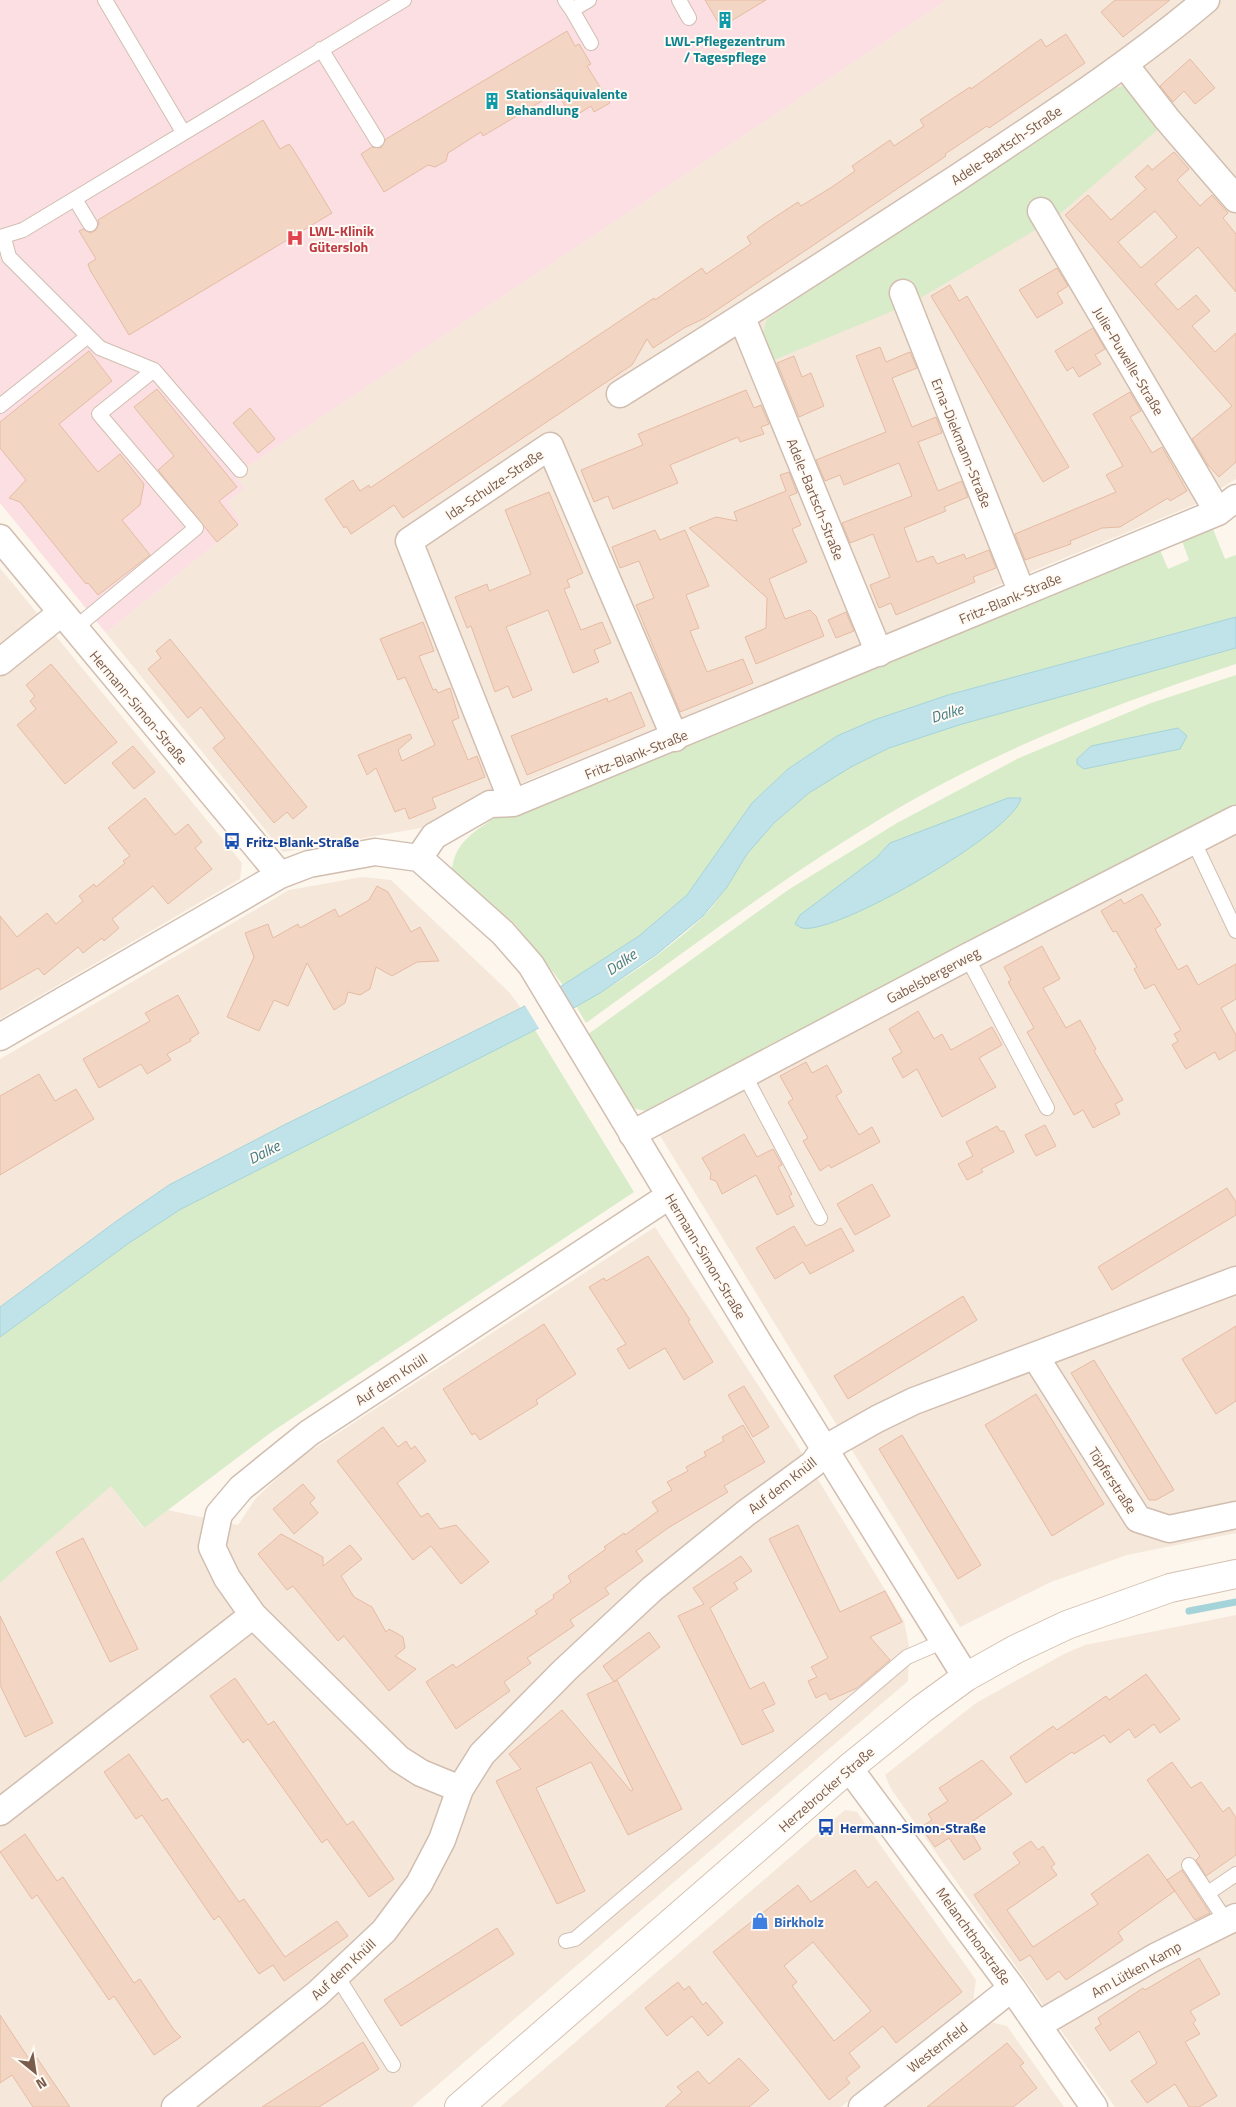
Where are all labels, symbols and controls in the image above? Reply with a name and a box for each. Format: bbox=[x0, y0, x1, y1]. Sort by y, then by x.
building icon: LWL-Pflegezentrum / Tagespflege bbox=[715, 10, 735, 30]
place label: LWL-Pflegezentrum / Tagespflege bbox=[665, 30, 785, 67]
place label: Stationsäquivalente Behandlung bbox=[506, 83, 627, 120]
building icon: Stationsäquivalente Behandlung bbox=[482, 91, 502, 111]
street label: Adele-Bartsch-Straße bbox=[946, 100, 1066, 190]
place label: LWL-Klinik Gütersloh bbox=[309, 220, 375, 257]
hospital icon: LWL-Klinik Gütersloh bbox=[285, 228, 305, 248]
street label: Julie-Puwelle-Straße bbox=[1088, 303, 1170, 419]
street label: Erna-Diekmann-Straße bbox=[926, 375, 998, 511]
street label: Adele-Bartsch-Straße bbox=[782, 435, 850, 563]
street label: Ida-Schulze-Straße bbox=[441, 443, 547, 525]
street label: Fritz-Blank-Straße bbox=[955, 567, 1065, 629]
street label: Hermann-Simon-Straße bbox=[85, 645, 193, 769]
water label: Dalke bbox=[928, 697, 967, 729]
street label: Fritz-Blank-Straße bbox=[581, 724, 691, 784]
bus stop icon: Fritz-Blank-Straße bbox=[222, 831, 242, 851]
place label: Fritz-Blank-Straße bbox=[246, 831, 359, 852]
water label: Dalke bbox=[601, 942, 642, 981]
street label: Gabelsbergerweg bbox=[883, 942, 983, 1008]
water label: Dalke bbox=[244, 1134, 285, 1170]
street label: Hermann-Simon-Straße bbox=[660, 1189, 752, 1323]
street label: Auf dem Knüll bbox=[351, 1348, 431, 1410]
street label: Töpferstraße bbox=[1084, 1443, 1142, 1517]
street label: Auf dem Knüll bbox=[743, 1451, 821, 1519]
street label: Herzebrocker Straße bbox=[773, 1741, 879, 1837]
bus stop icon: Hermann-Simon-Straße bbox=[816, 1817, 836, 1837]
place label: Hermann-Simon-Straße bbox=[840, 1817, 986, 1838]
street label: Melanchthonstraße bbox=[931, 1883, 1017, 1989]
shop icon: Birkholz bbox=[750, 1911, 770, 1931]
place label: Birkholz bbox=[774, 1911, 824, 1932]
street label: Auf dem Knüll bbox=[306, 1933, 380, 2005]
street label: Am Lütken Kamp bbox=[1087, 1935, 1185, 2003]
street label: Westernfeld bbox=[902, 2016, 972, 2078]
north arrow bbox=[10, 2047, 60, 2097]
text: N bbox=[32, 2072, 51, 2095]

